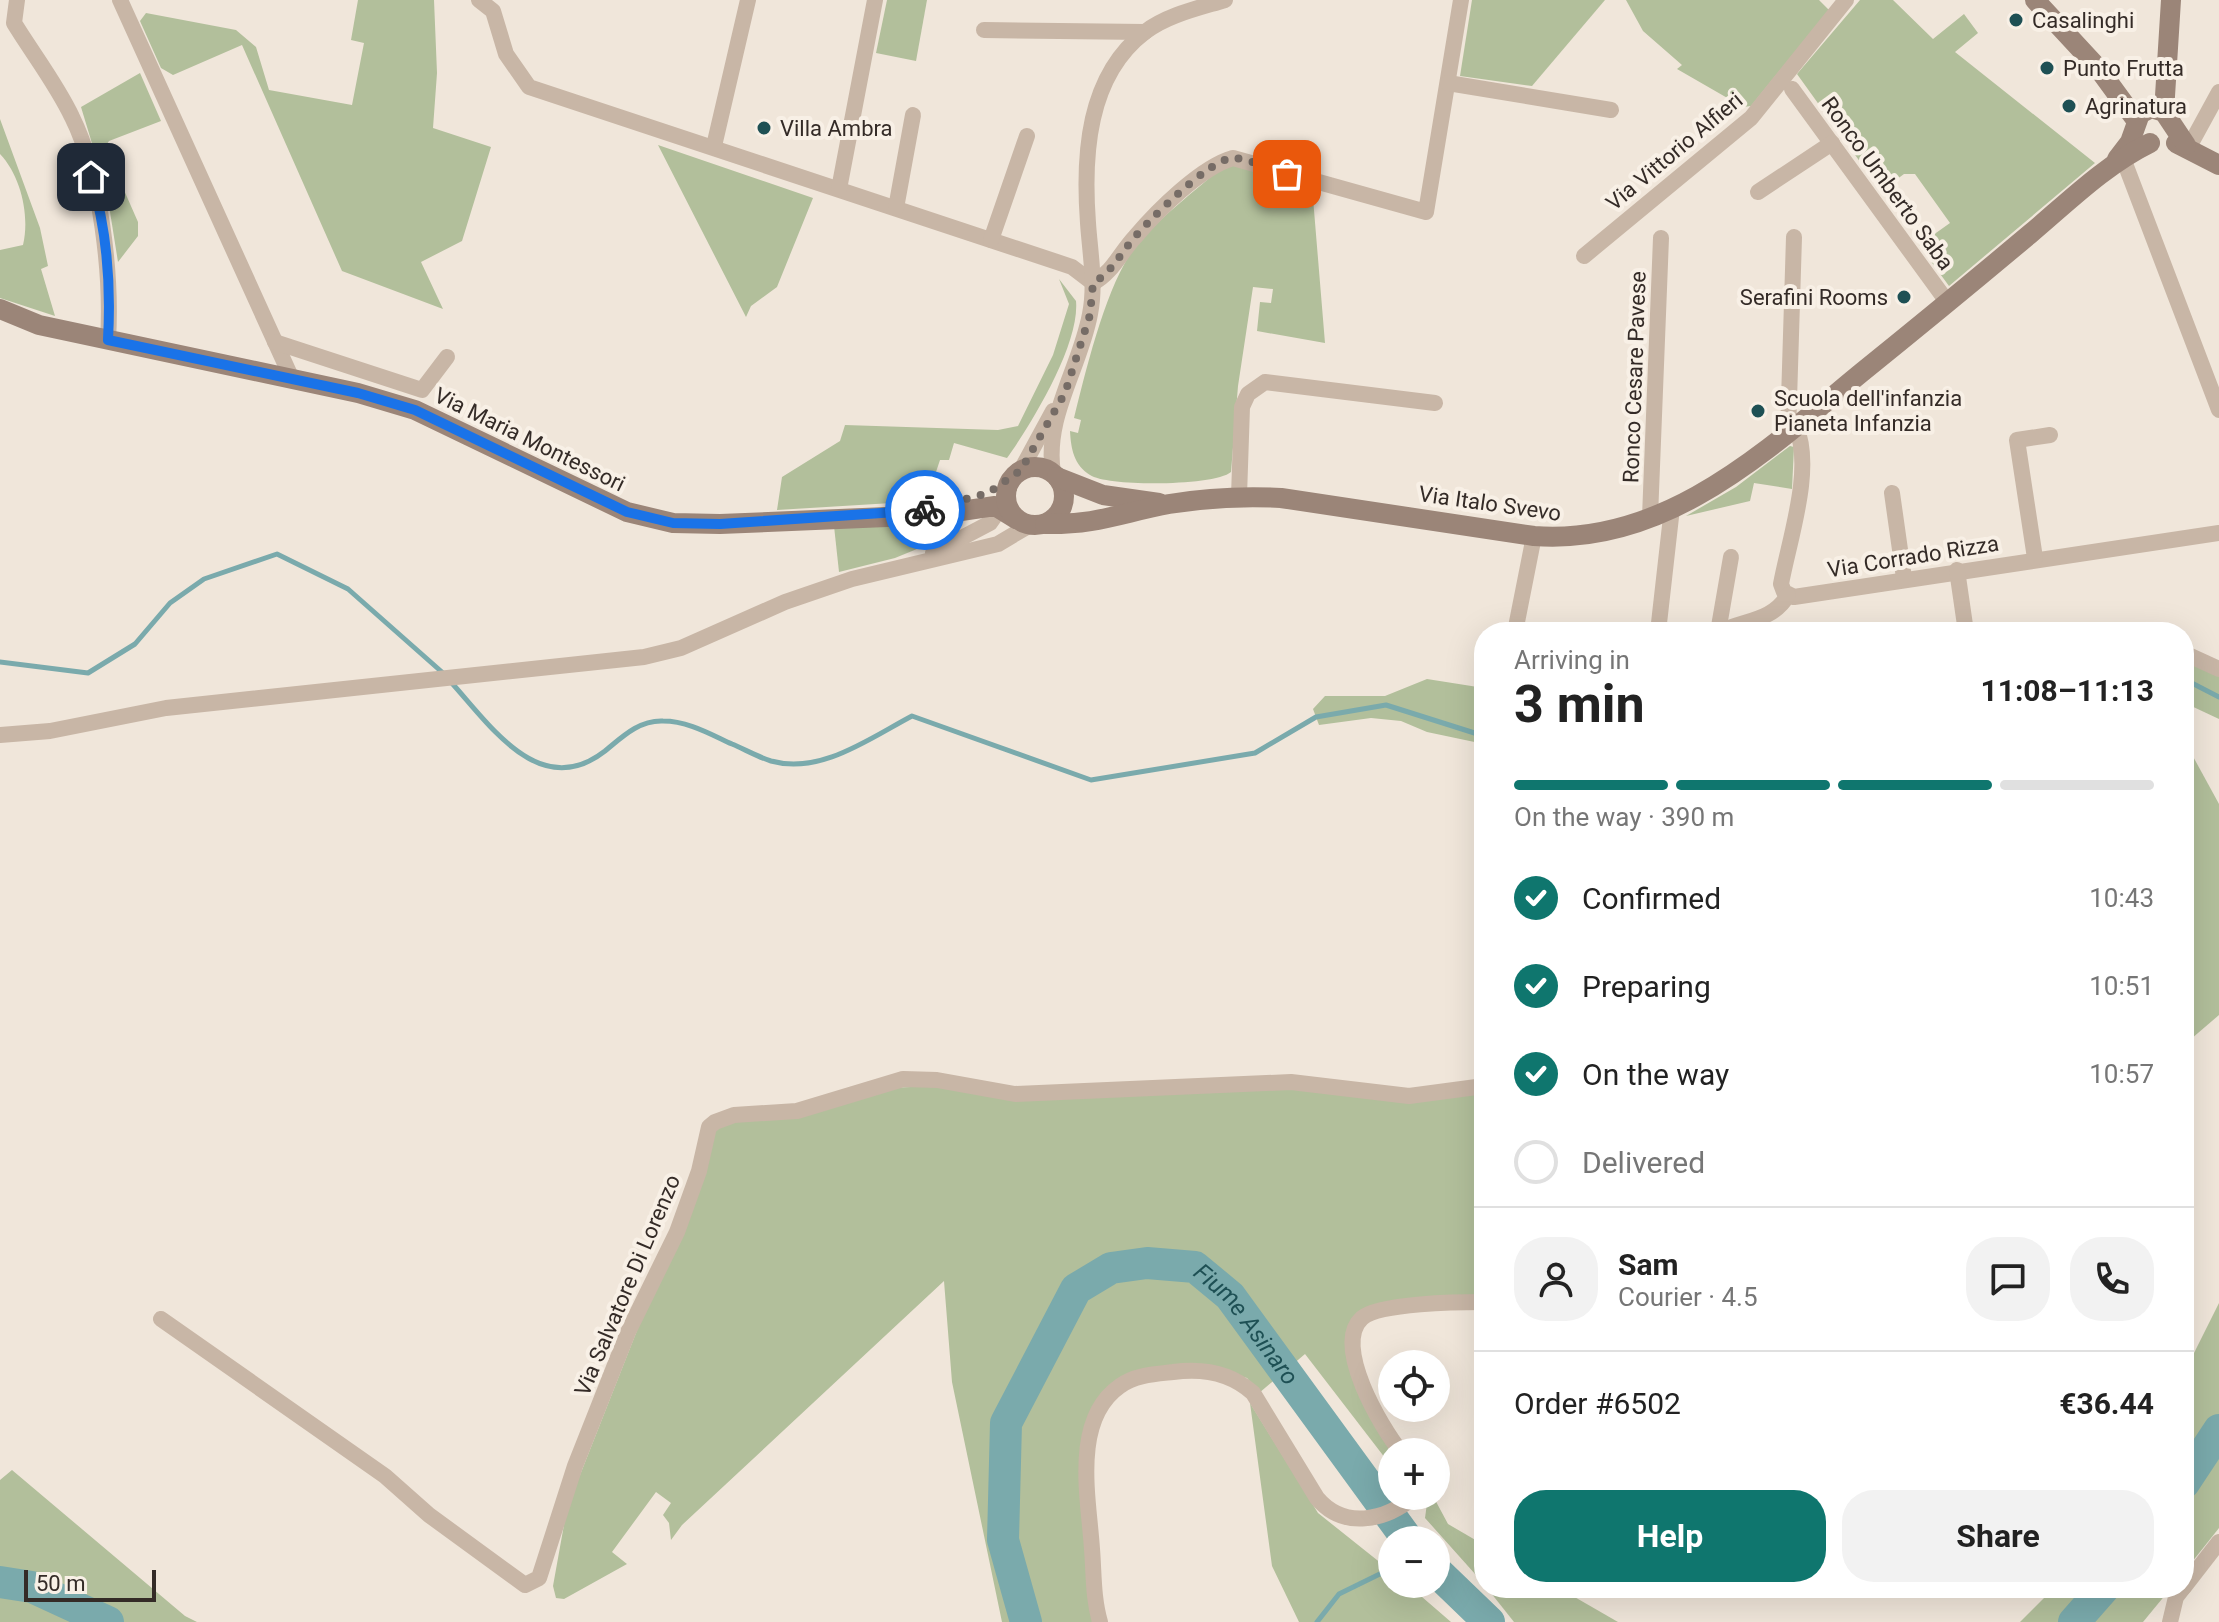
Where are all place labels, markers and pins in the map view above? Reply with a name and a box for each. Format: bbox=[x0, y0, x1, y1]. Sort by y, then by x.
place label: Casalinghi bbox=[2032, 8, 2134, 33]
marker: Casalinghi bbox=[2007, 11, 2025, 29]
place label: Punto Frutta bbox=[2063, 56, 2184, 81]
marker: Punto Frutta bbox=[2038, 59, 2056, 77]
place label: Agrinatura bbox=[2085, 94, 2187, 119]
marker: Agrinatura bbox=[2060, 97, 2078, 115]
place label: Villa Ambra bbox=[780, 116, 892, 141]
marker: Villa Ambra bbox=[755, 119, 773, 137]
pin bbox=[1253, 140, 1321, 208]
pin bbox=[57, 143, 125, 211]
place label: Serafini Rooms bbox=[1740, 285, 1888, 310]
marker: Serafini Rooms bbox=[1895, 288, 1913, 306]
place label: Scuola dell'infanzia Pianeta Infanzia bbox=[1774, 386, 1962, 436]
marker: Scuola dell'infanzia Pianeta Infanzia bbox=[1749, 402, 1767, 420]

